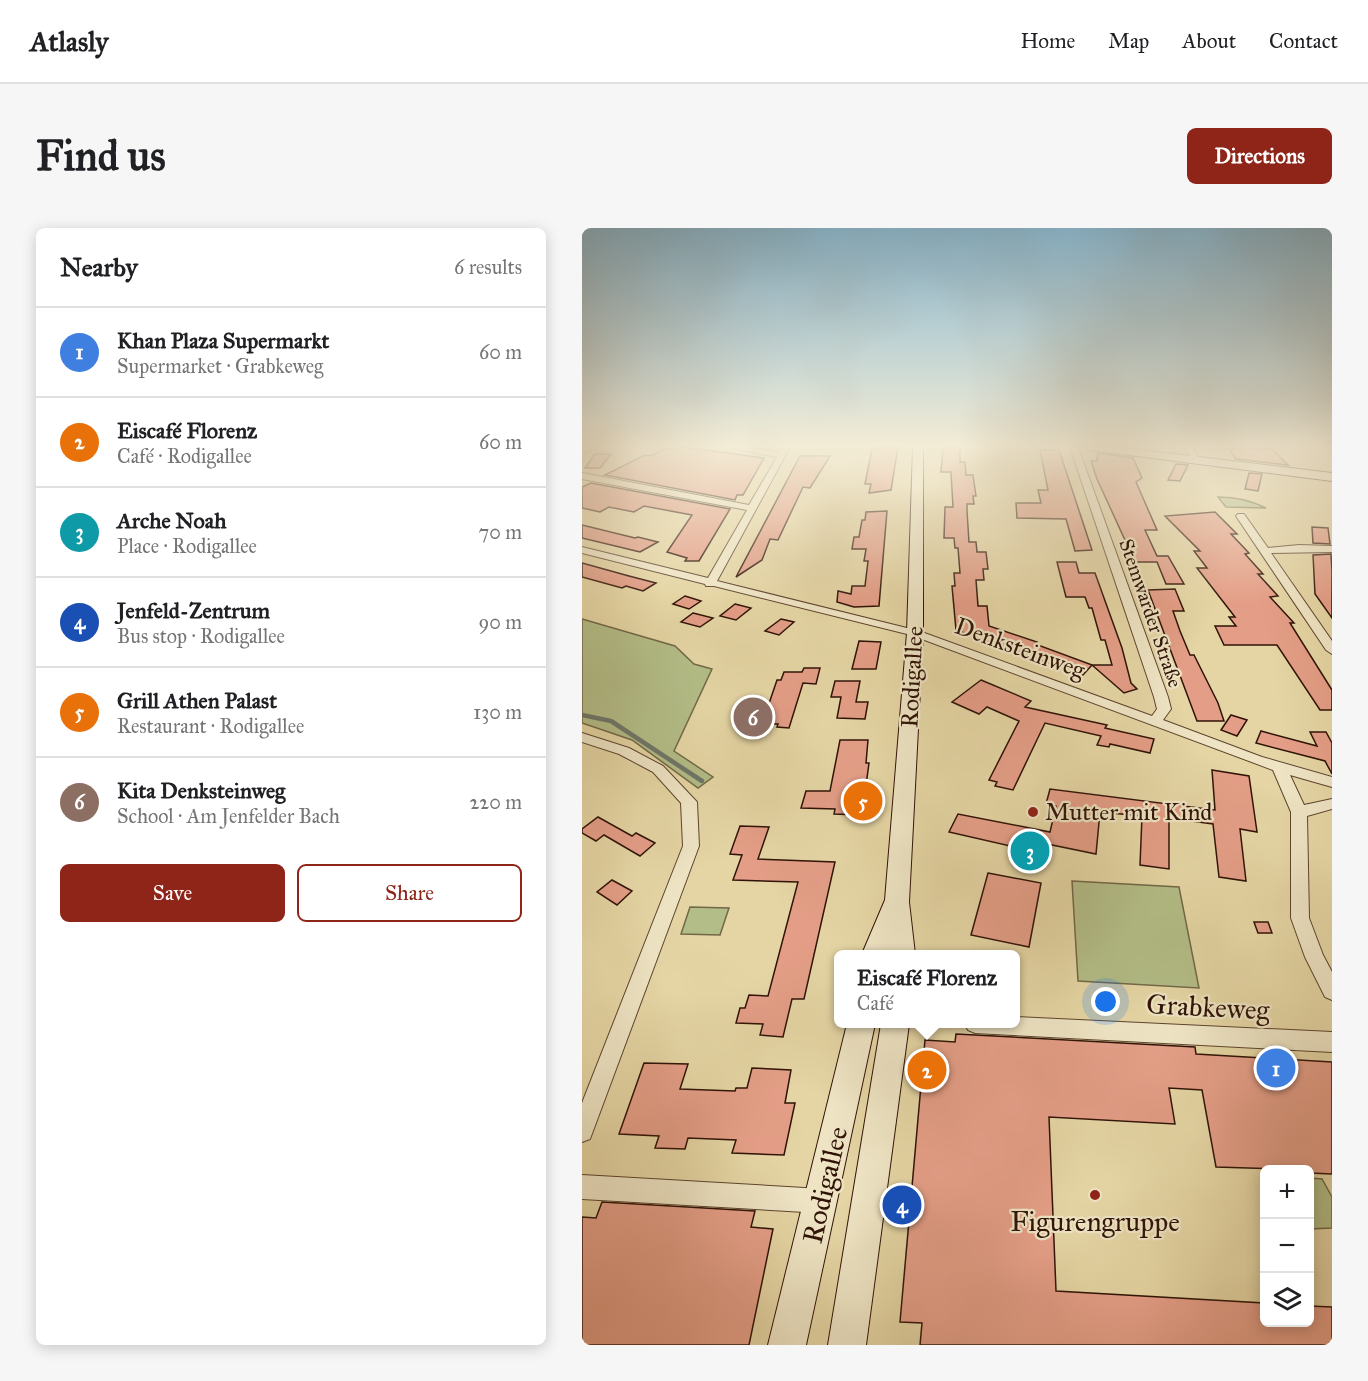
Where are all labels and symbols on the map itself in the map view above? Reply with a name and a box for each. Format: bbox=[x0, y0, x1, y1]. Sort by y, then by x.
street label: Stemwarder Straße bbox=[1114, 535, 1188, 691]
street label: Denksteinweg bbox=[951, 611, 1090, 686]
street label: Rodigallee bbox=[894, 625, 930, 729]
pin: 6 bbox=[734, 694, 772, 740]
pin: 5 bbox=[844, 778, 882, 824]
place label: Mutter mit Kind bbox=[1045, 797, 1212, 827]
marker: Mutter mit Kind bbox=[1026, 805, 1040, 819]
pin: 3 bbox=[1010, 828, 1050, 874]
street label: Grabkeweg bbox=[1145, 986, 1271, 1028]
your location bbox=[1091, 987, 1120, 1016]
pin: 1 bbox=[1256, 1046, 1296, 1090]
pin: 2 bbox=[908, 1048, 946, 1092]
street label: Rodigallee bbox=[795, 1123, 855, 1247]
pin: 4 bbox=[882, 1182, 922, 1228]
marker: Figurengruppe bbox=[1088, 1188, 1102, 1202]
place label: Figurengruppe bbox=[1010, 1204, 1180, 1239]

